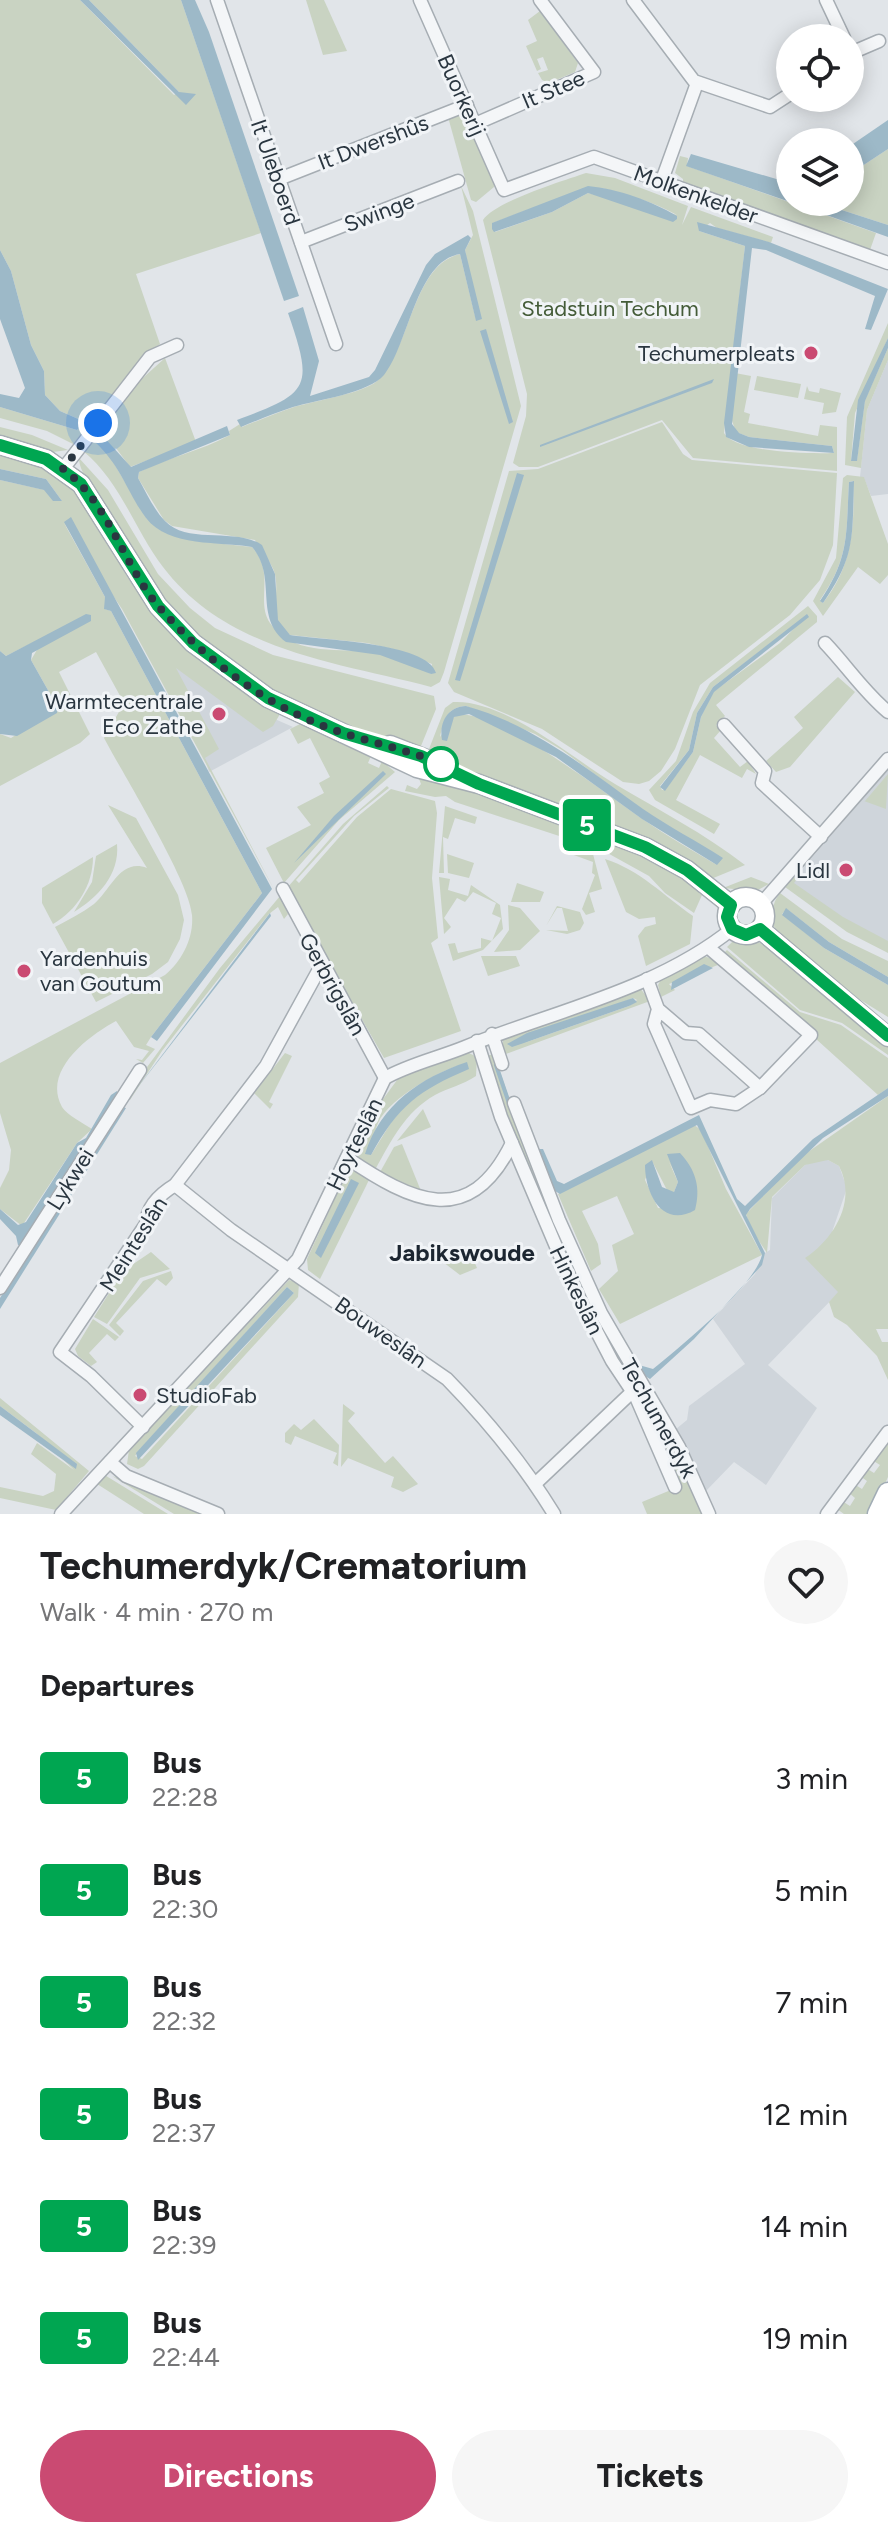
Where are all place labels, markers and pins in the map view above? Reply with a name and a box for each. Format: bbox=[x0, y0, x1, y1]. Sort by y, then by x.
place label: Techumerpleats bbox=[638, 340, 795, 367]
marker: Techumerpleats bbox=[802, 344, 820, 362]
place label: Warmtecentrale Eco Zathe bbox=[45, 688, 203, 740]
marker: Warmtecentrale Eco Zathe bbox=[210, 705, 228, 723]
unlabelled marker bbox=[424, 747, 458, 781]
place label: Lidl bbox=[796, 857, 830, 884]
marker: Lidl bbox=[837, 861, 855, 879]
place label: Yardenhuis van Goutum bbox=[40, 945, 161, 997]
marker: Yardenhuis van Goutum bbox=[15, 962, 33, 980]
place label: StudioFab bbox=[156, 1382, 257, 1409]
marker: StudioFab bbox=[131, 1386, 149, 1404]

